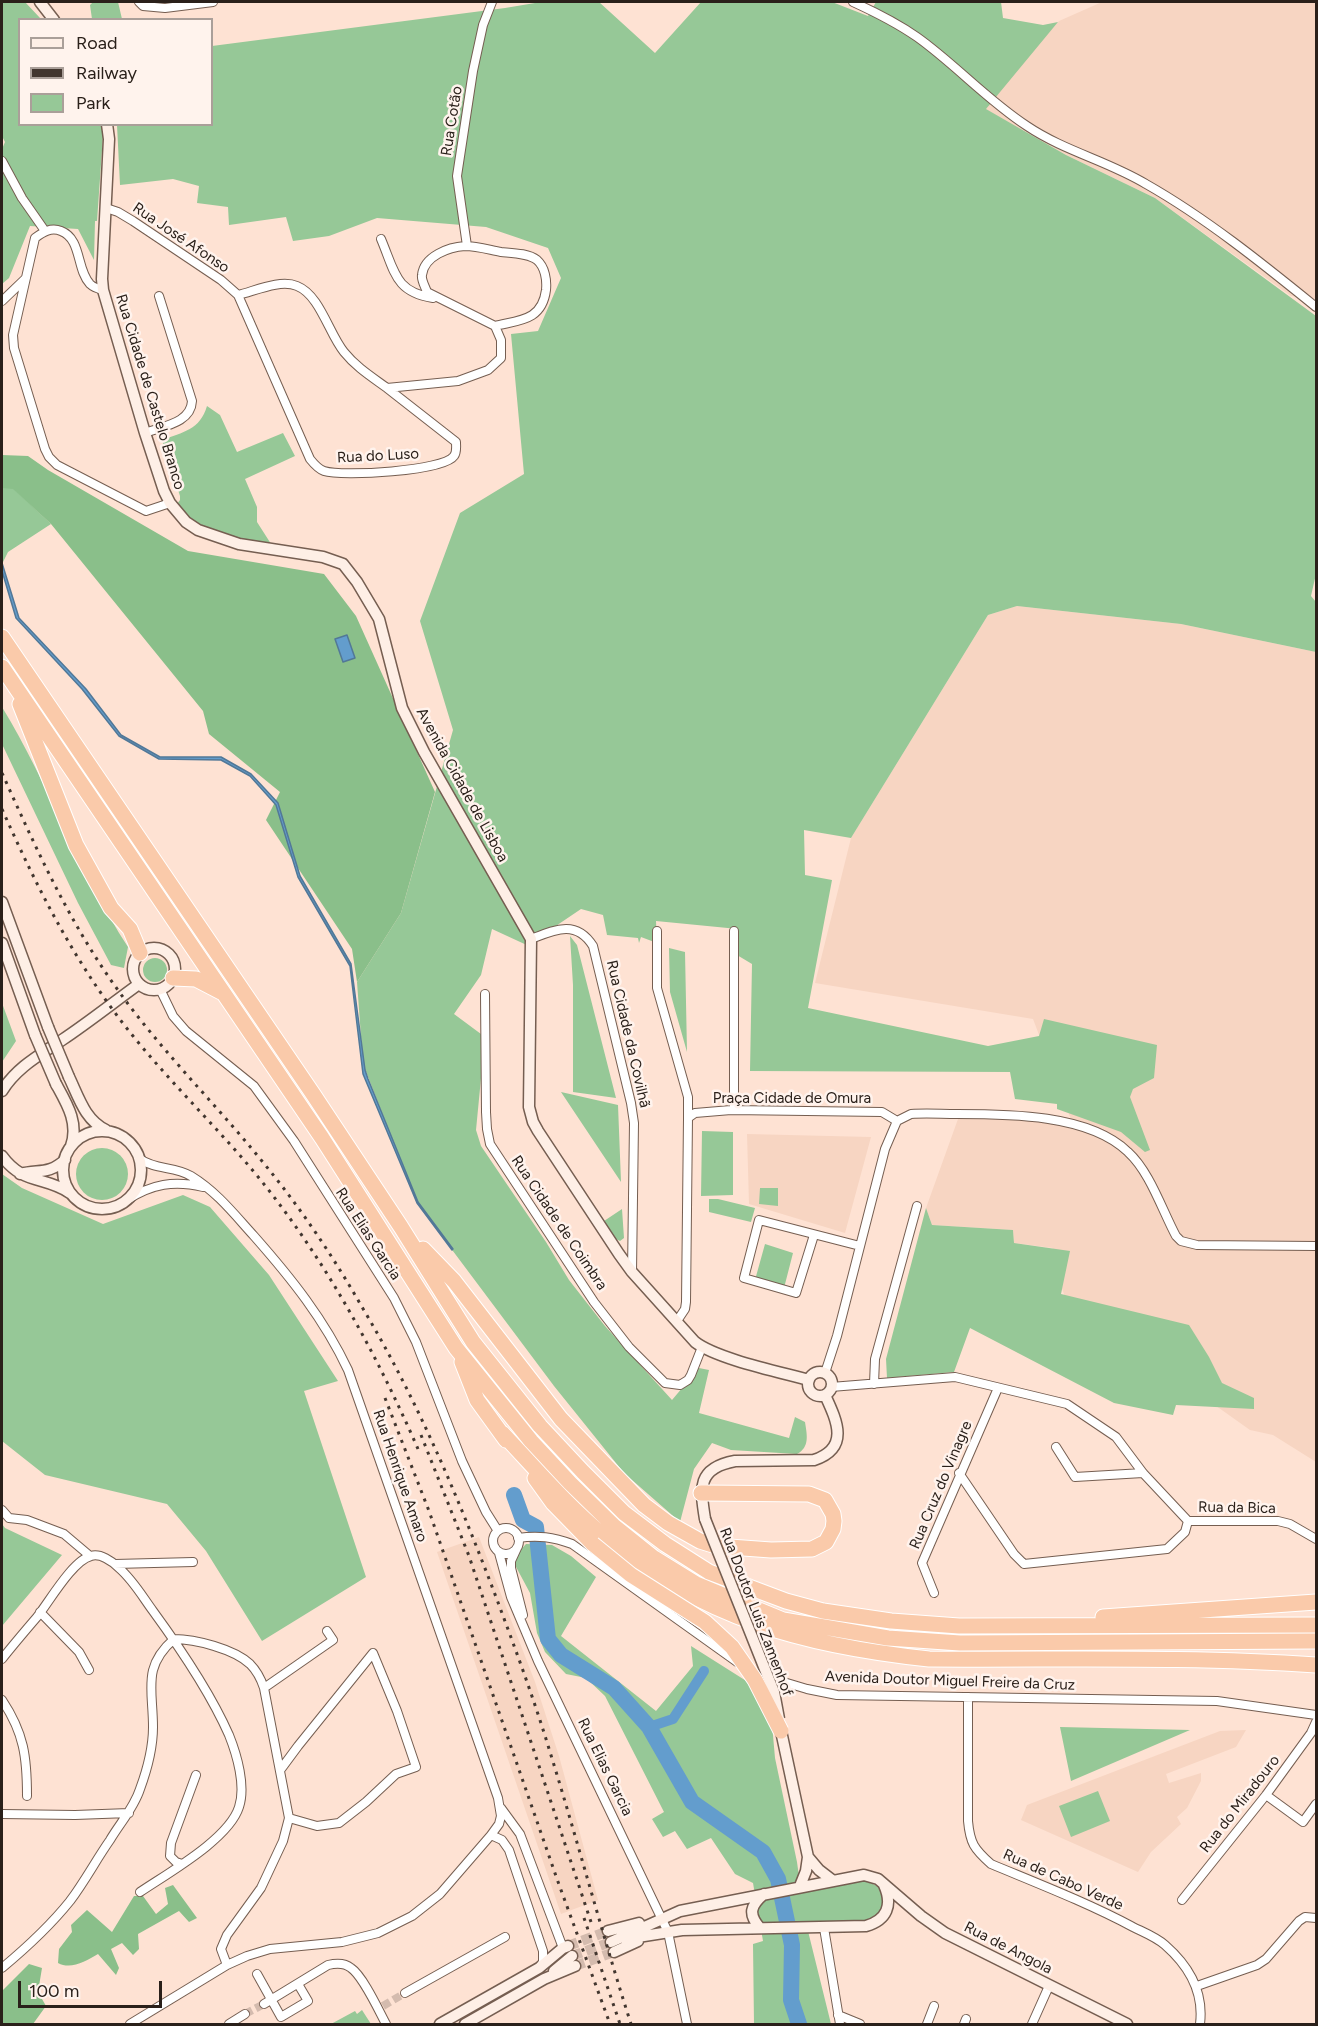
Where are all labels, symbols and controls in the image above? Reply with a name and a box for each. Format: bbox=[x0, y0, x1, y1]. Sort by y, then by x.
legend bbox=[18, 18, 213, 126]
text: Road bbox=[76, 32, 117, 54]
text: Railway bbox=[76, 62, 137, 84]
street label: Rua Cotão bbox=[438, 85, 466, 157]
text: Park bbox=[76, 92, 110, 114]
street label: Rua José Afonso bbox=[129, 199, 233, 277]
street label: Rua Cidade de Castelo Branco bbox=[112, 292, 188, 492]
street label: Rua do Luso bbox=[337, 445, 419, 467]
street label: Avenida Cidade de Lisboa bbox=[412, 705, 512, 865]
street label: Rua Cidade da Covilhã bbox=[602, 959, 654, 1109]
street label: Praça Cidade de Omura bbox=[713, 1090, 871, 1108]
street label: Rua Cidade de Coimbra bbox=[507, 1152, 611, 1294]
street label: Rua Elias Garcia bbox=[331, 1184, 405, 1284]
street label: Rua Henrique Amaro bbox=[369, 1407, 431, 1545]
street label: Rua Cruz do Vinagre bbox=[906, 1418, 976, 1552]
street label: Rua da Bica bbox=[1198, 1498, 1276, 1518]
street label: Rua Doutor Luis Zamenhof bbox=[715, 1525, 797, 1699]
street label: Avenida Doutor Miguel Freire da Cruz bbox=[825, 1668, 1075, 1694]
street label: Rua Elias Garcia bbox=[574, 1715, 636, 1819]
street label: Rua do Miradouro bbox=[1196, 1752, 1284, 1856]
street label: Rua de Cabo Verde bbox=[1000, 1845, 1126, 1915]
street label: Rua de Angola bbox=[961, 1918, 1055, 1978]
scale bar bbox=[21, 1969, 165, 2007]
text: 100 m bbox=[29, 1980, 79, 2002]

